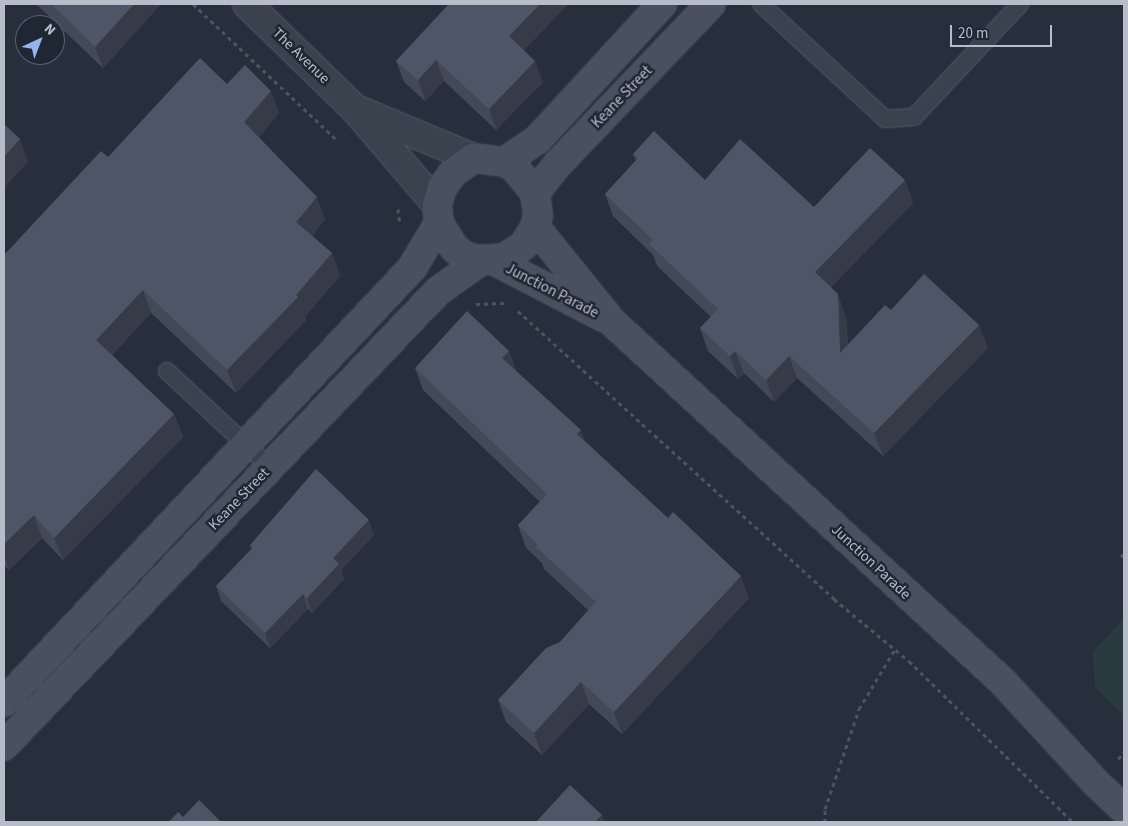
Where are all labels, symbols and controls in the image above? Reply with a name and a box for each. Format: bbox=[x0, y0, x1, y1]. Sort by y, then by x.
north arrow bbox=[15, 15, 65, 65]
scale bar bbox=[953, 15, 1056, 47]
text: N bbox=[39, 19, 60, 40]
text: 20 m bbox=[958, 23, 988, 44]
street label: The Avenue bbox=[269, 24, 333, 88]
street label: Keane Street bbox=[588, 62, 656, 132]
street label: Junction Parade bbox=[503, 260, 601, 322]
street label: Keane Street bbox=[205, 464, 273, 534]
street label: Junction Parade bbox=[828, 521, 914, 603]

